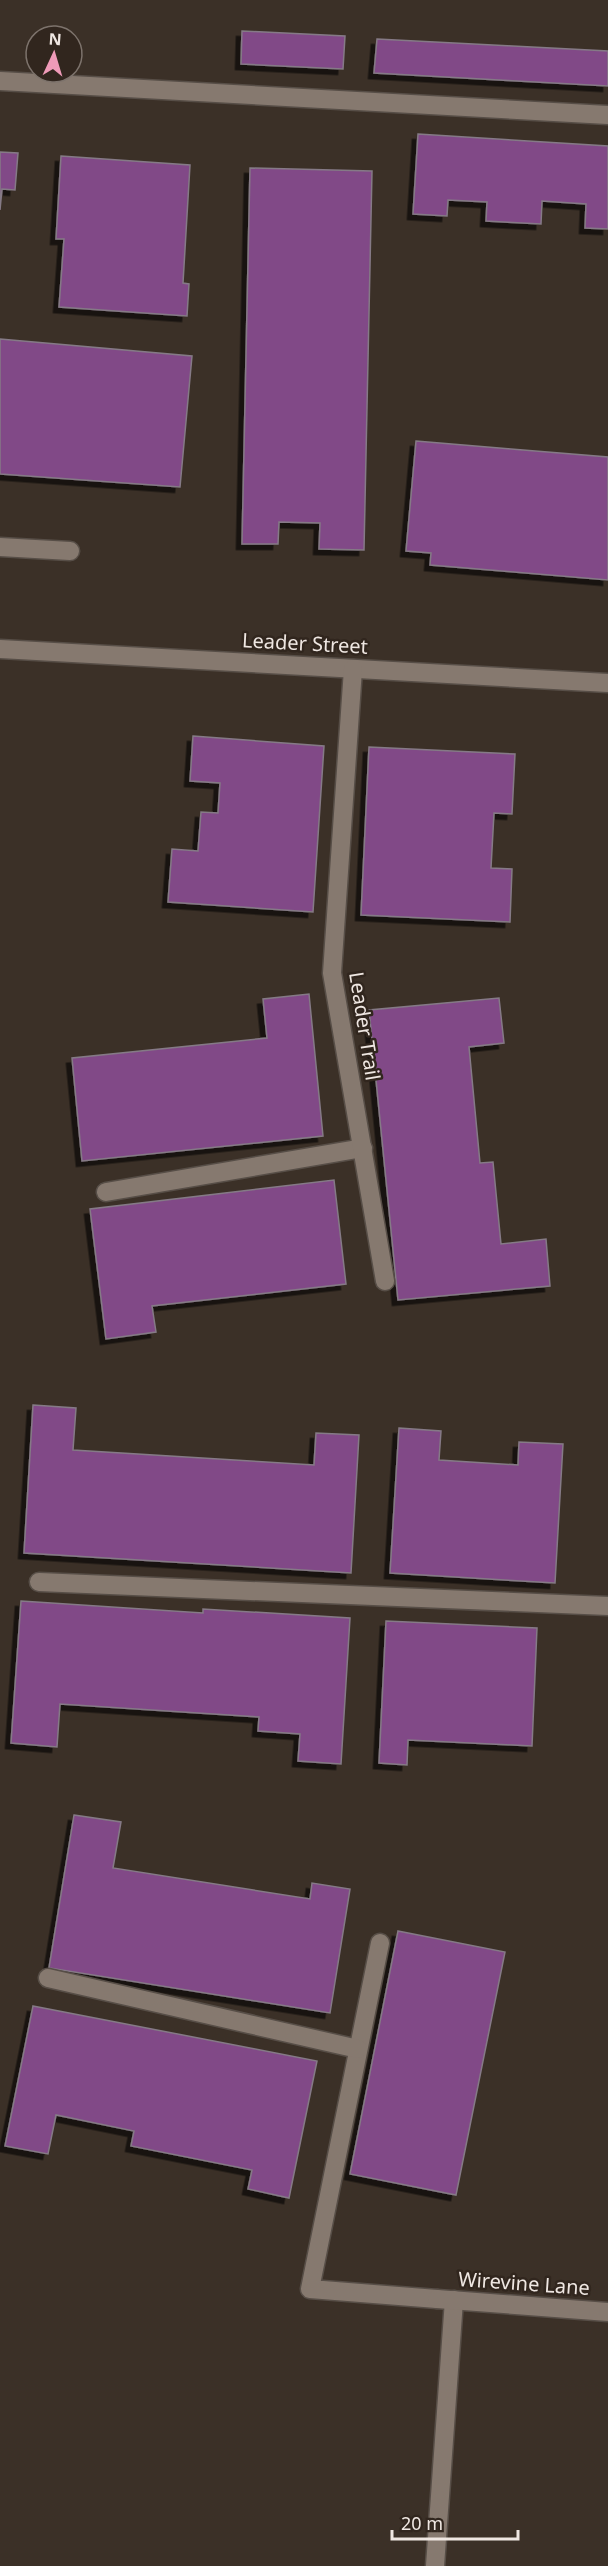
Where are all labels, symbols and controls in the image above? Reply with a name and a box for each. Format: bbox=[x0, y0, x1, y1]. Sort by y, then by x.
north arrow bbox=[24, 24, 84, 84]
text: N bbox=[48, 28, 62, 50]
street label: Leader Street bbox=[241, 626, 369, 660]
street label: Leader Trail bbox=[343, 970, 387, 1082]
street label: Wirevine Lane bbox=[457, 2265, 591, 2301]
scale bar bbox=[392, 2503, 518, 2541]
text: 20 m bbox=[401, 2511, 443, 2535]

